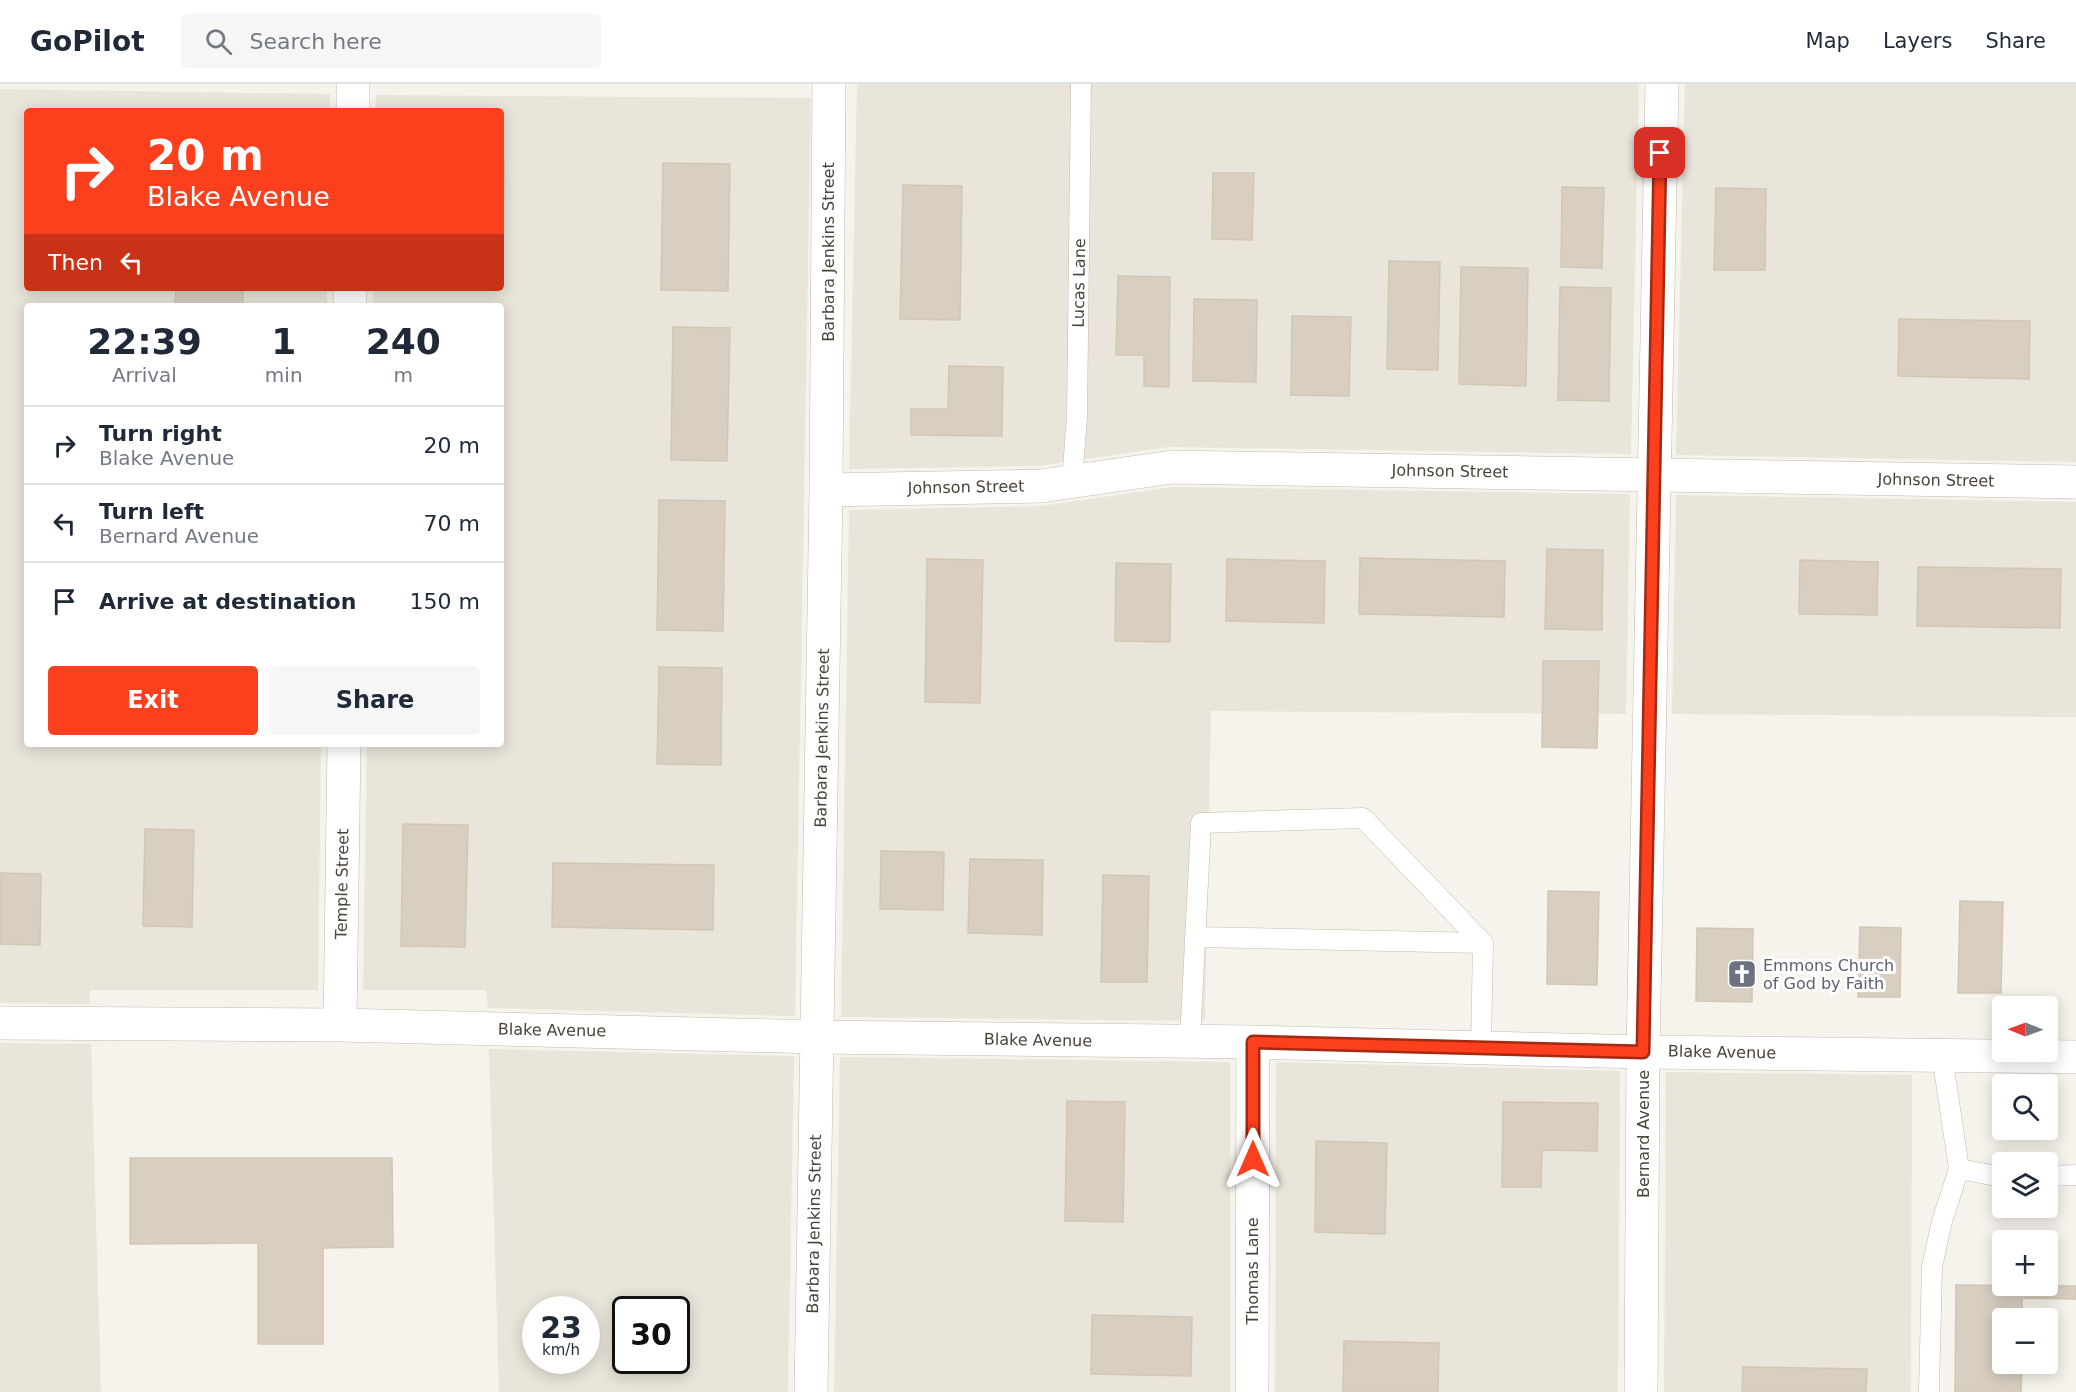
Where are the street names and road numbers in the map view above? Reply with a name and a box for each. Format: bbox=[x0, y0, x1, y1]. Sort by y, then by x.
street label: Barbara Jenkins Street bbox=[819, 162, 838, 342]
street label: Lucas Lane bbox=[1069, 238, 1089, 328]
street label: Johnson Street bbox=[1390, 460, 1509, 482]
street label: Johnson Street bbox=[1876, 469, 1995, 491]
street label: Johnson Street bbox=[906, 476, 1025, 498]
street label: Barbara Jenkins Street bbox=[811, 648, 833, 828]
street label: Temple Street bbox=[332, 829, 352, 940]
street label: Blake Avenue bbox=[498, 1020, 606, 1040]
street label: Blake Avenue bbox=[984, 1030, 1092, 1050]
street label: Blake Avenue bbox=[1668, 1042, 1776, 1062]
street label: Bernard Avenue bbox=[1634, 1070, 1653, 1198]
street label: Barbara Jenkins Street bbox=[803, 1134, 825, 1314]
street label: Thomas Lane bbox=[1243, 1217, 1262, 1326]

